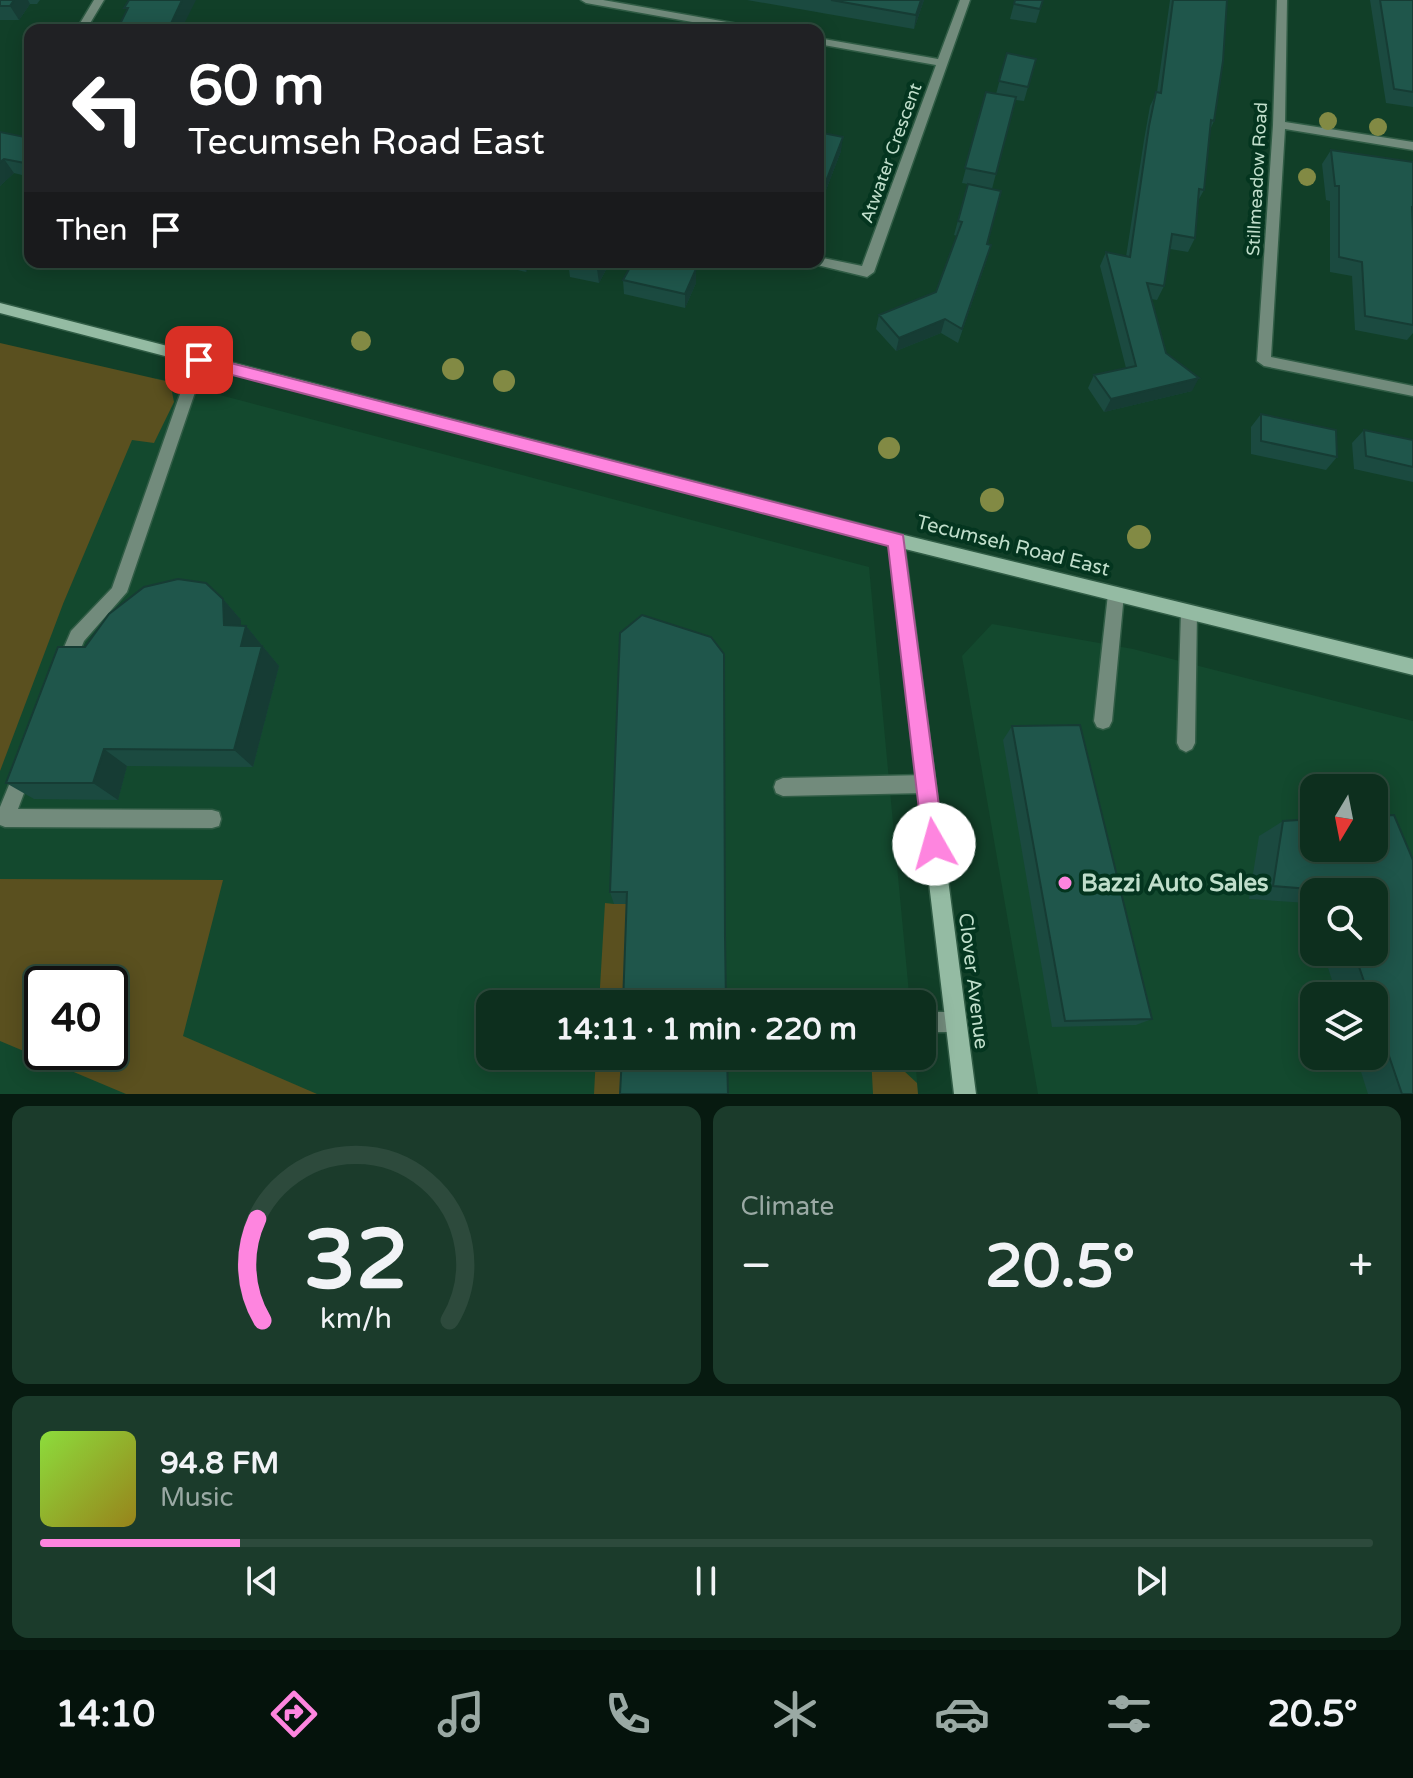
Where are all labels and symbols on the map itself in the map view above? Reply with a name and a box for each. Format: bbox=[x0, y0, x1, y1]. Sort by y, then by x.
street label: Atwater Crescent bbox=[855, 80, 927, 226]
street label: Stillmeadow Road bbox=[1242, 101, 1272, 257]
pin bbox=[165, 326, 233, 394]
street label: Tecumseh Road East bbox=[914, 510, 1112, 582]
north arrow bbox=[1300, 774, 1388, 862]
position arrow bbox=[892, 802, 976, 886]
place label: Bazzi Auto Sales bbox=[1081, 869, 1269, 898]
marker: Bazzi Auto Sales bbox=[1056, 874, 1074, 892]
street label: Clover Avenue bbox=[953, 911, 993, 1051]
speed limit sign: 40 bbox=[24, 966, 128, 1070]

